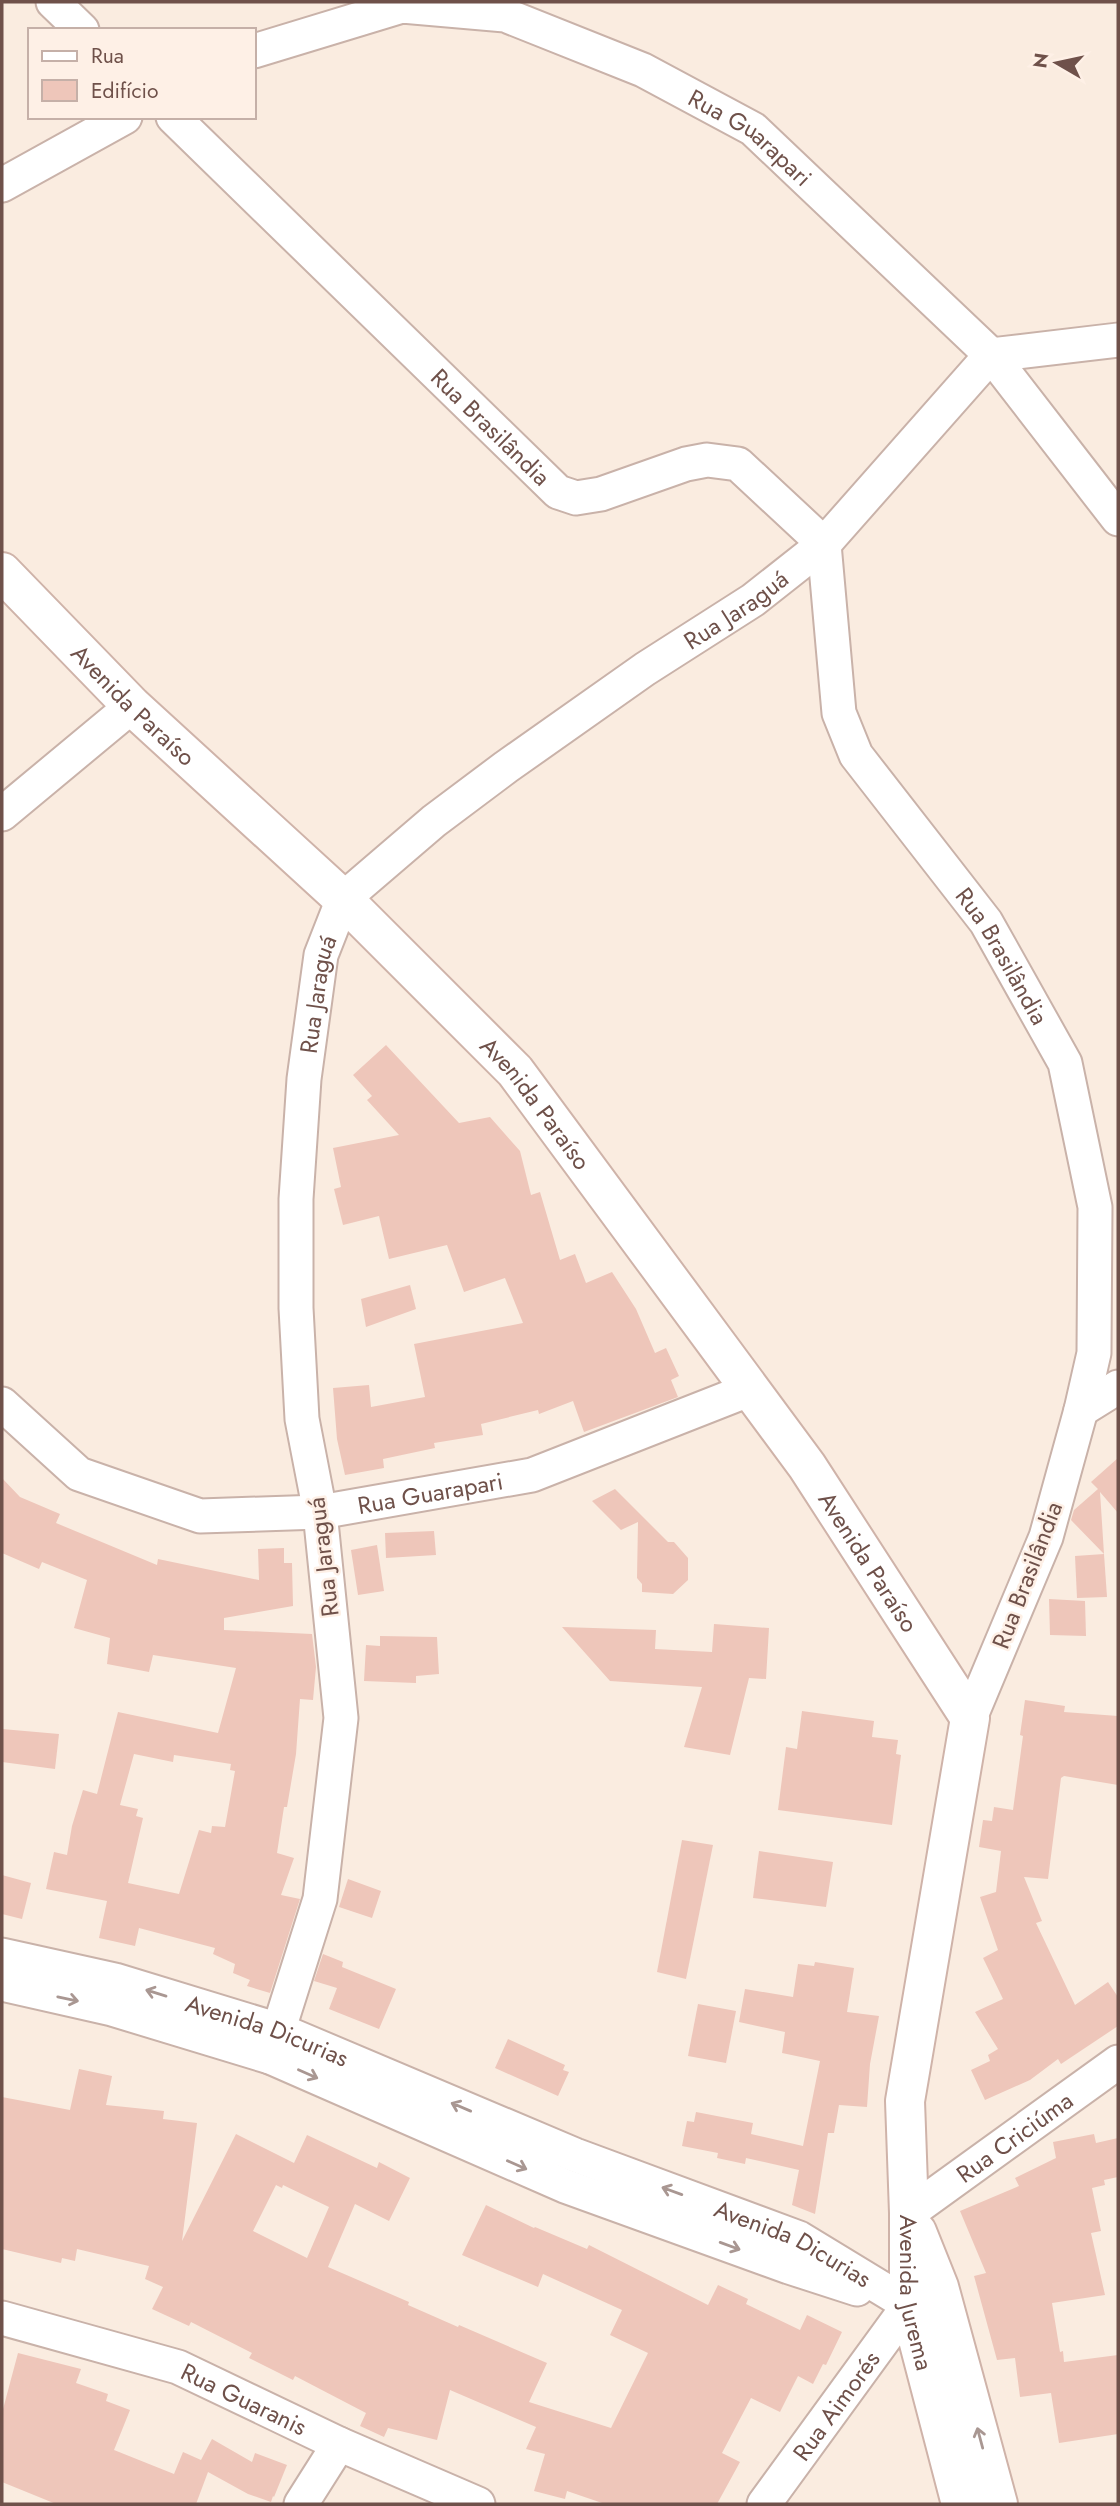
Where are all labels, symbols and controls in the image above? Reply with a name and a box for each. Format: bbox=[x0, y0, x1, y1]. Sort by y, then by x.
legend bbox=[28, 28, 256, 119]
north arrow bbox=[1022, 28, 1092, 98]
text: Rua bbox=[91, 41, 124, 71]
text: N bbox=[1026, 51, 1055, 70]
text: Edifício bbox=[91, 76, 158, 106]
street label: Rua Guarapari bbox=[682, 80, 820, 194]
street label: Rua Brasilândia bbox=[423, 360, 559, 493]
street label: Rua Jaraguá bbox=[677, 561, 796, 658]
street label: Avenida Paraíso bbox=[63, 636, 204, 774]
street label: Rua Brasilândia bbox=[948, 880, 1057, 1031]
street label: Rua Jaraguá bbox=[290, 929, 345, 1056]
street label: Avenida Paraíso bbox=[473, 1029, 600, 1177]
street label: Rua Guarapari bbox=[355, 1463, 506, 1523]
street label: Avenida Paraíso bbox=[810, 1484, 927, 1639]
street label: Rua Jaraguá bbox=[298, 1495, 348, 1619]
street label: Rua Brasilândia bbox=[983, 1496, 1071, 1654]
one-way arrow bbox=[146, 1985, 168, 1998]
street label: Avenida Dicurias bbox=[181, 1985, 354, 2075]
one-way arrow bbox=[56, 1993, 79, 2006]
one-way arrow bbox=[297, 2068, 319, 2081]
street label: Rua Criciúma bbox=[949, 2083, 1080, 2191]
one-way arrow bbox=[450, 2100, 472, 2113]
one-way arrow bbox=[506, 2159, 527, 2172]
one-way arrow bbox=[662, 2184, 683, 2196]
street label: Avenida Dicurias bbox=[710, 2191, 878, 2296]
street label: Avenida Jurema bbox=[891, 2215, 943, 2374]
one-way arrow bbox=[718, 2240, 740, 2253]
street label: Rua Aimorés bbox=[784, 2343, 888, 2468]
street label: Rua Guaranis bbox=[175, 2354, 313, 2444]
one-way arrow bbox=[973, 2428, 986, 2450]

